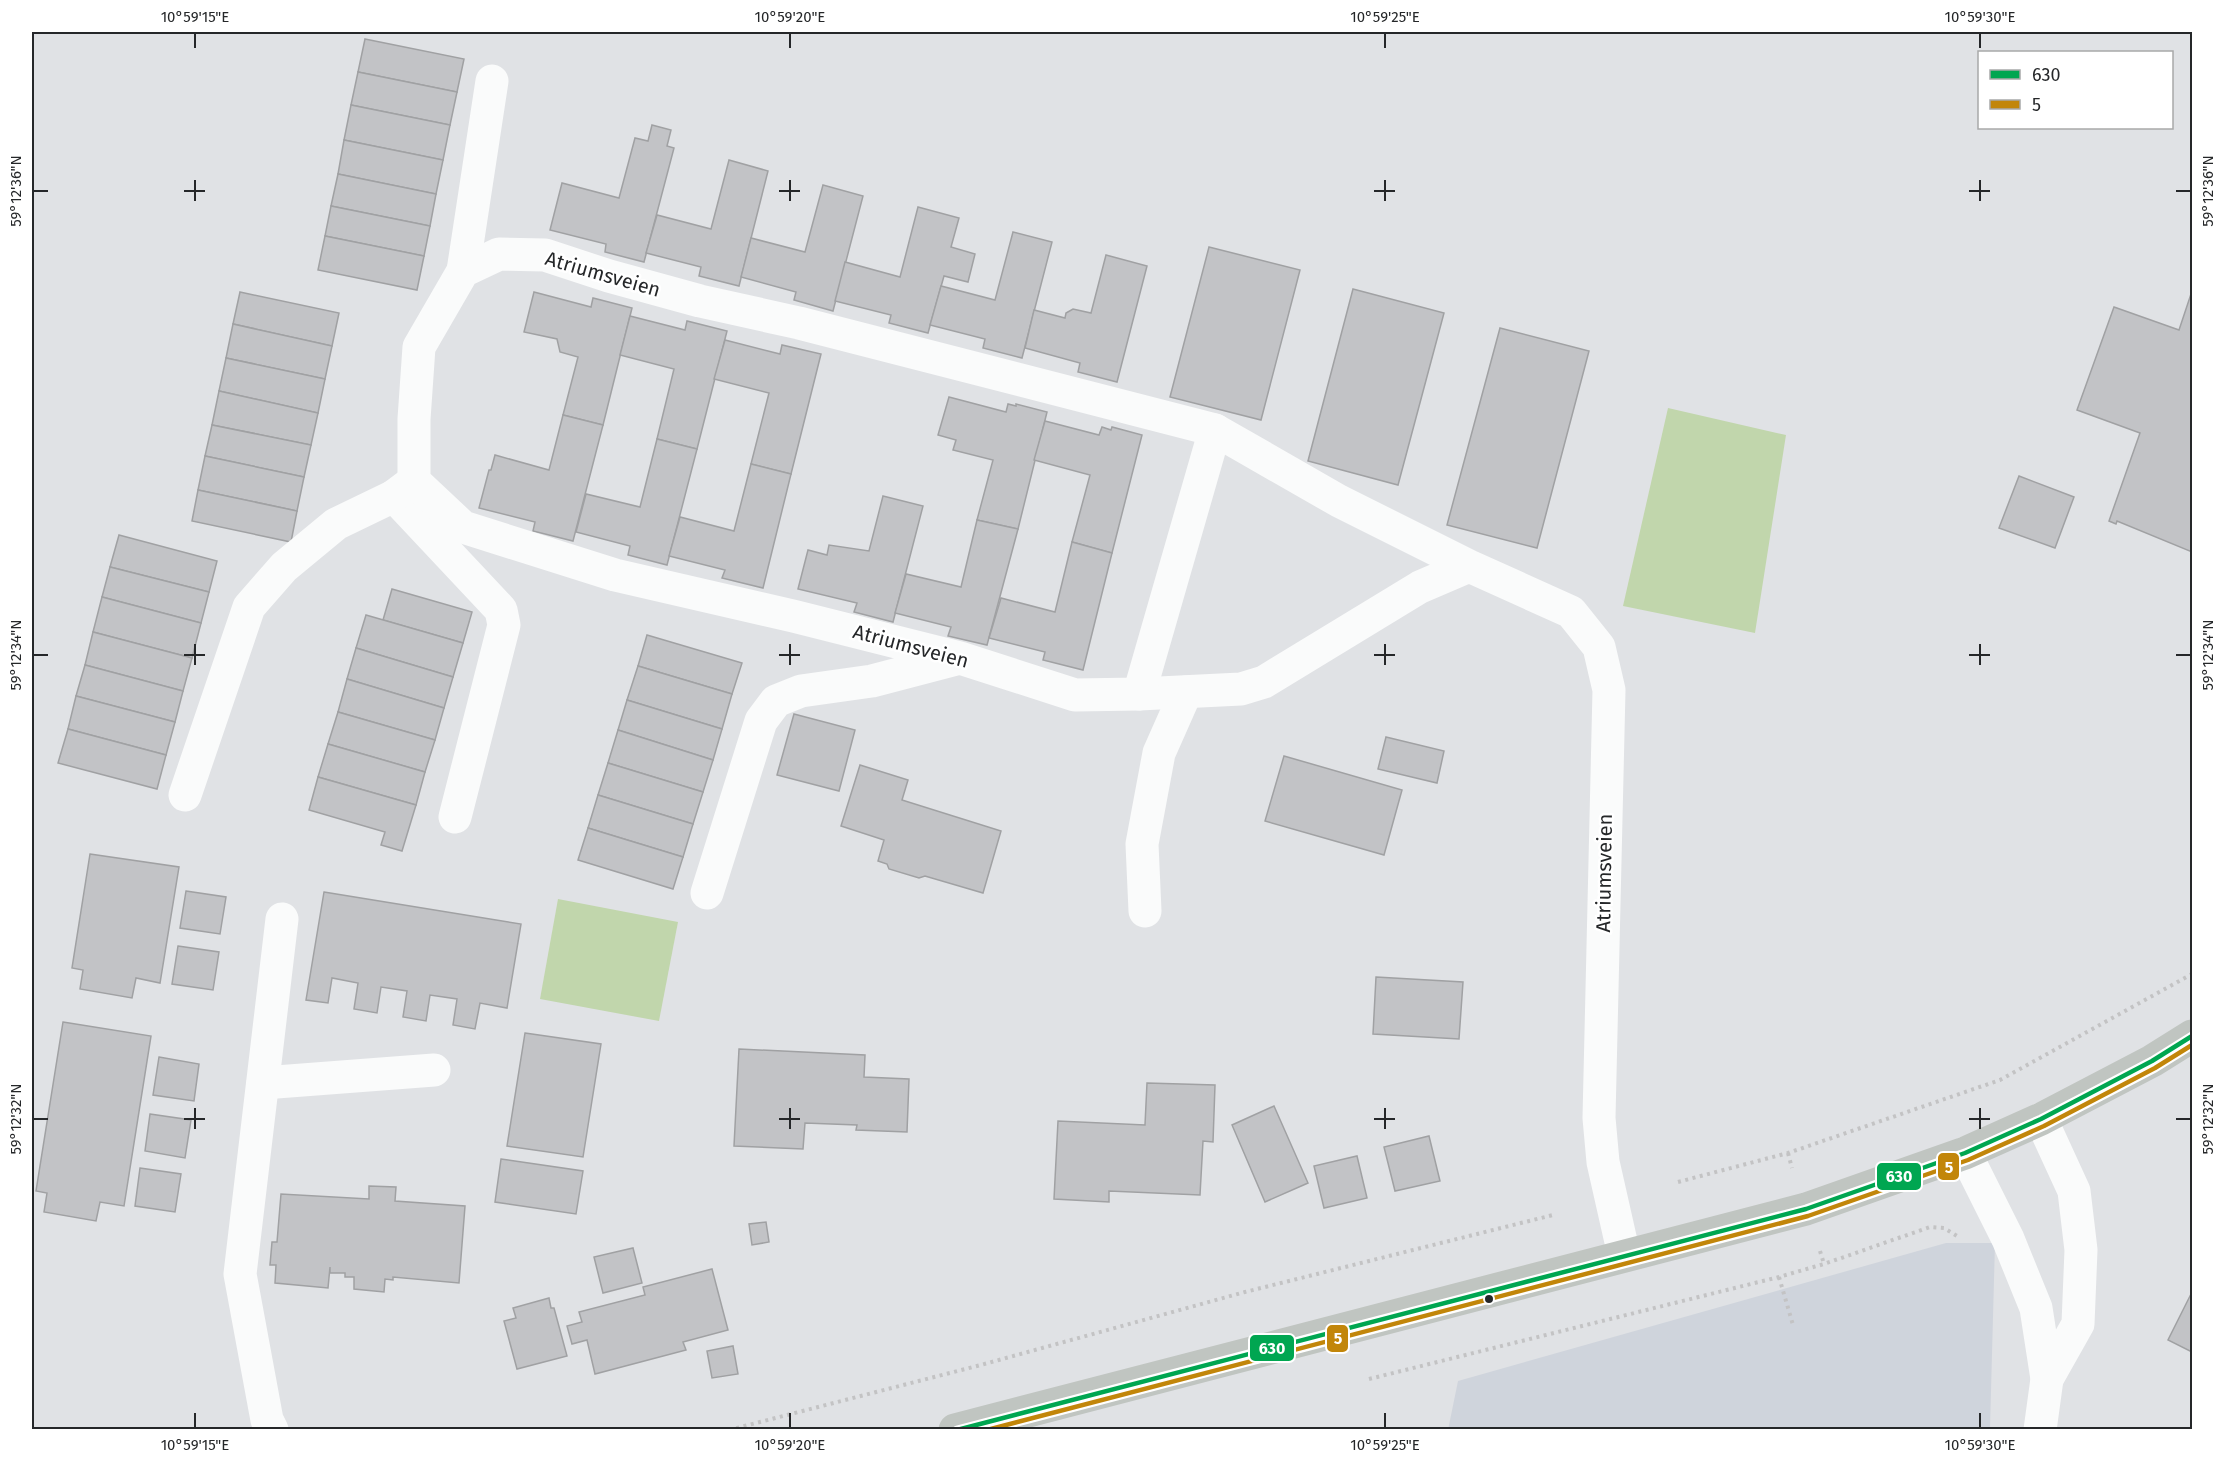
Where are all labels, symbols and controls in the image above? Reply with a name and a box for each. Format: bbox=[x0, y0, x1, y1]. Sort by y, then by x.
text: 10°59'15"E bbox=[161, 8, 229, 26]
text: 10°59'20"E bbox=[755, 8, 825, 26]
text: 10°59'25"E bbox=[1350, 8, 1420, 26]
text: 10°59'30"E bbox=[1945, 8, 2015, 26]
legend bbox=[1978, 51, 2173, 129]
text: 630 bbox=[2032, 64, 2060, 86]
text: 5 bbox=[2032, 94, 2041, 116]
text: 59°12'36"N bbox=[7, 155, 25, 227]
text: 59°12'36"N bbox=[2199, 155, 2217, 227]
street label: Atriumsveien bbox=[543, 246, 663, 302]
text: 59°12'34"N bbox=[7, 619, 25, 691]
street label: Atriumsveien bbox=[851, 619, 971, 673]
text: 59°12'34"N bbox=[2199, 619, 2217, 691]
street label: Atriumsveien bbox=[1591, 813, 1617, 933]
text: 59°12'32"N bbox=[7, 1083, 25, 1155]
text: 59°12'32"N bbox=[2199, 1083, 2217, 1155]
line badge: 5 bbox=[1937, 1152, 1960, 1181]
text: 5 bbox=[1945, 1158, 1954, 1177]
line badge: 630 bbox=[1876, 1162, 1922, 1191]
text: 630 bbox=[1886, 1167, 1912, 1186]
unlabelled marker bbox=[1483, 1293, 1495, 1305]
line badge: 5 bbox=[1326, 1324, 1349, 1353]
text: 5 bbox=[1334, 1329, 1343, 1348]
line badge: 630 bbox=[1249, 1334, 1295, 1362]
text: 630 bbox=[1259, 1339, 1285, 1358]
text: 10°59'15"E bbox=[161, 1436, 229, 1454]
text: 10°59'20"E bbox=[755, 1436, 825, 1454]
text: 10°59'25"E bbox=[1350, 1436, 1420, 1454]
text: 10°59'30"E bbox=[1945, 1436, 2015, 1454]

